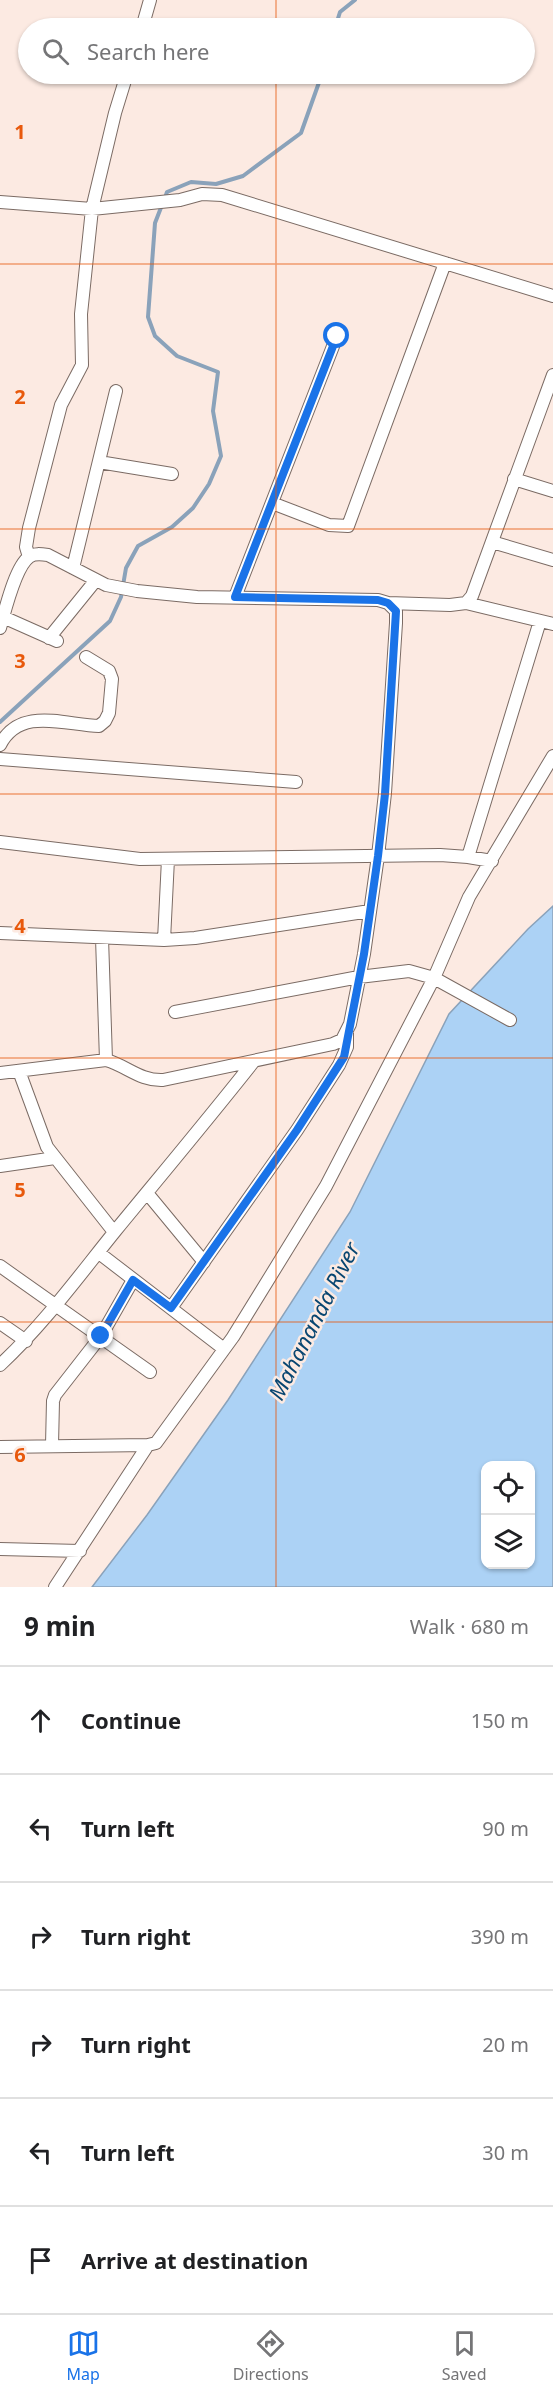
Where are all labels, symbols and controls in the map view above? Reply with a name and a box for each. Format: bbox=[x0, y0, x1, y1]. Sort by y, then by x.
search box bbox=[18, 18, 535, 84]
icon: search bbox=[39, 35, 72, 68]
text: Search here bbox=[87, 36, 209, 66]
text: 1 bbox=[14, 118, 26, 145]
route start bbox=[323, 322, 349, 348]
text: 2 bbox=[14, 383, 26, 410]
text: 3 bbox=[14, 647, 26, 674]
text: 4 bbox=[14, 912, 26, 939]
text: 5 bbox=[14, 1176, 26, 1203]
water label: Mahananda River bbox=[260, 1235, 366, 1405]
route end bbox=[87, 1322, 113, 1348]
text: 6 bbox=[14, 1441, 26, 1468]
map controls bbox=[481, 1461, 535, 1569]
button: locate bbox=[481, 1461, 535, 1515]
button: layers bbox=[481, 1515, 535, 1569]
text: 9 min bbox=[24, 1608, 96, 1644]
text: Walk · 680 m bbox=[410, 1613, 529, 1640]
icon: ahead bbox=[24, 1704, 57, 1737]
text: Continue bbox=[81, 1705, 181, 1735]
text: 150 m bbox=[471, 1707, 529, 1734]
icon: left bbox=[24, 1812, 57, 1845]
text: Turn left bbox=[81, 1813, 175, 1843]
text: 90 m bbox=[482, 1815, 529, 1842]
icon: right bbox=[24, 1920, 57, 1953]
text: Turn right bbox=[81, 1921, 191, 1951]
text: 390 m bbox=[471, 1923, 529, 1950]
icon: right bbox=[24, 2028, 57, 2061]
text: Turn right bbox=[81, 2029, 191, 2059]
text: 20 m bbox=[482, 2031, 529, 2058]
icon: left bbox=[24, 2136, 57, 2169]
text: Turn left bbox=[81, 2137, 175, 2167]
text: 30 m bbox=[482, 2139, 529, 2166]
icon: arrive bbox=[24, 2244, 57, 2277]
text: Arrive at destination bbox=[81, 2245, 308, 2275]
tab: Map bbox=[66, 2327, 100, 2385]
tab: Directions bbox=[233, 2327, 309, 2385]
tab: Saved bbox=[442, 2327, 486, 2385]

